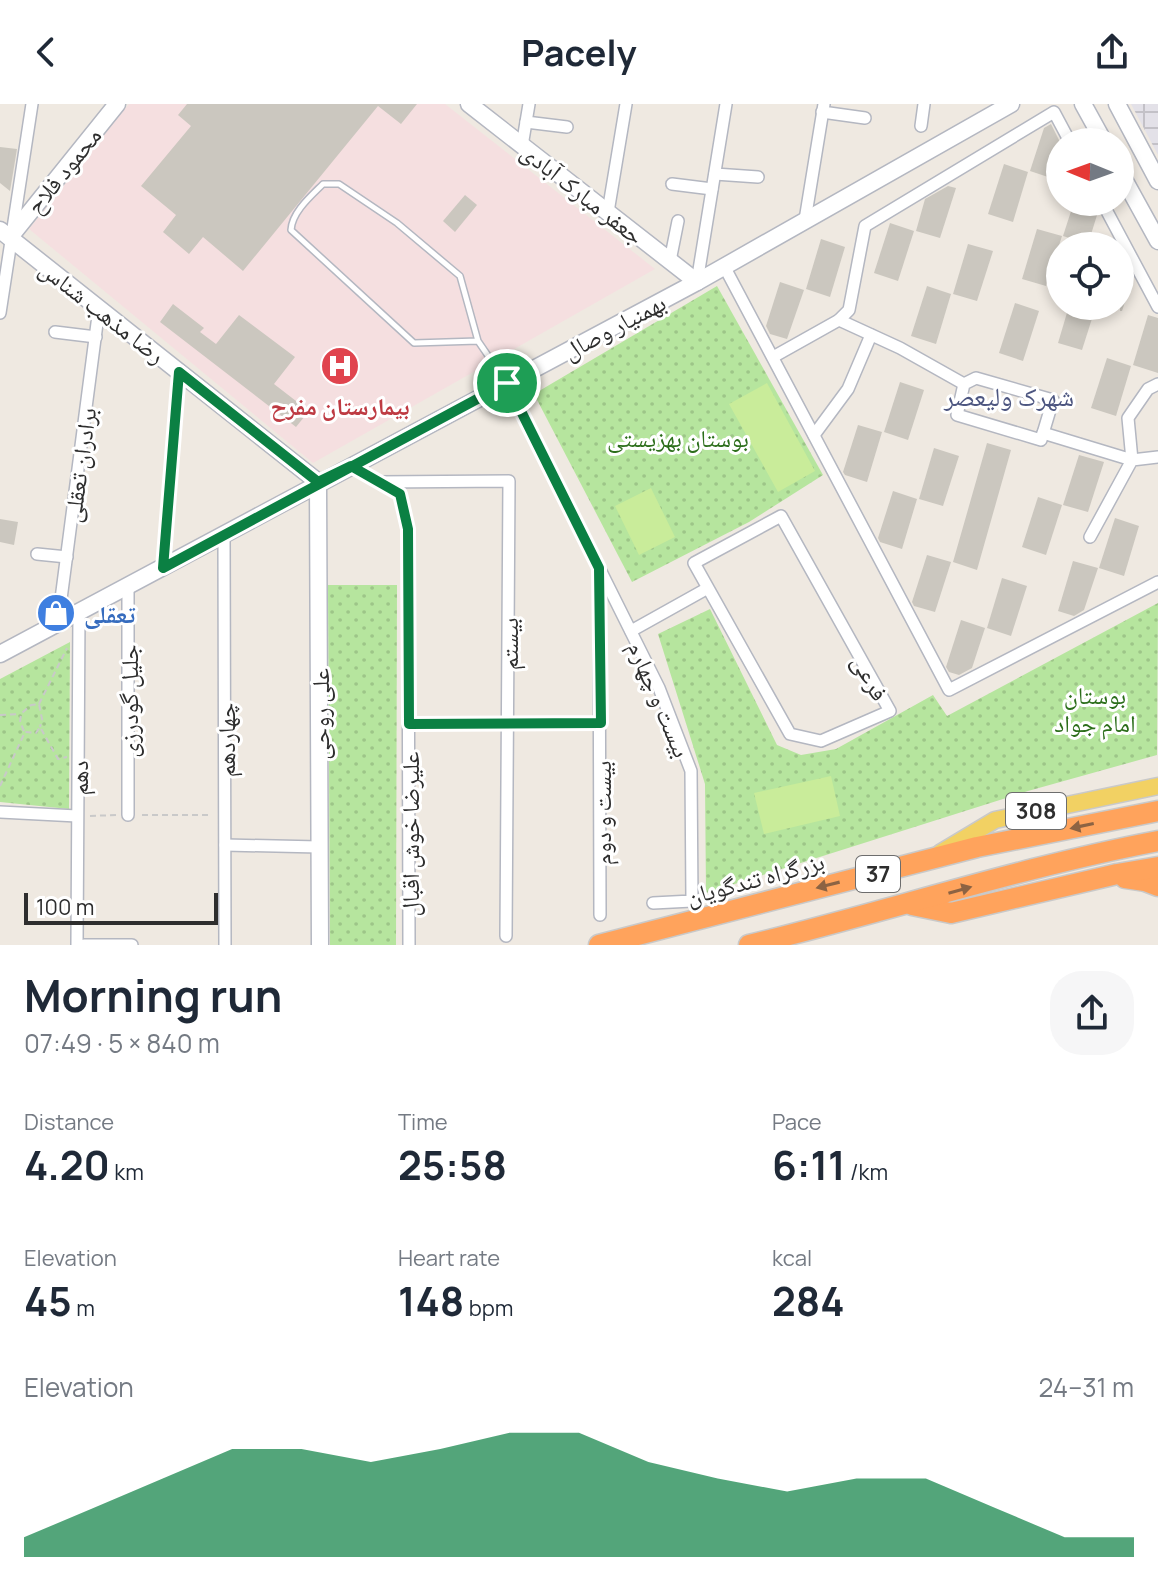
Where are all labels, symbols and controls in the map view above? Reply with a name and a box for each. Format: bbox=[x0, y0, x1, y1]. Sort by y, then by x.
text: Pacely bbox=[521, 28, 637, 77]
icon: back bbox=[24, 30, 68, 74]
icon: share bbox=[1090, 30, 1134, 74]
street label: محمود فلاح bbox=[18, 120, 108, 220]
north arrow bbox=[1046, 128, 1134, 216]
map controls bbox=[1046, 128, 1134, 320]
street label: جعفر مبارک آبادی bbox=[515, 135, 651, 251]
button: locate bbox=[1046, 232, 1134, 320]
street label: رضا مذهب شناس bbox=[33, 251, 173, 371]
street label: بهمنیار وصال bbox=[557, 285, 671, 367]
hospital icon: بیمارستان مفرح bbox=[319, 345, 361, 387]
pin bbox=[473, 349, 541, 417]
icon: arrive bbox=[485, 361, 529, 405]
district label: شهرک ولیعصر bbox=[943, 378, 1074, 414]
place label: بیمارستان مفرح bbox=[270, 389, 410, 422]
street label: برادران تعقلی bbox=[55, 405, 103, 525]
park label: بوستان بهزیستی bbox=[607, 421, 749, 454]
shop icon: تعقلی bbox=[35, 592, 77, 634]
place label: تعقلی bbox=[84, 597, 136, 630]
street label: بیستم bbox=[492, 618, 526, 670]
street label: بیست و چهارم bbox=[620, 636, 699, 762]
street label: جلیل گودرزی bbox=[112, 644, 145, 758]
street label: فرعی bbox=[845, 648, 897, 706]
street label: علی روحی bbox=[303, 668, 336, 760]
park label: بوستان امام جواد bbox=[1054, 678, 1136, 740]
street label: چهاردهم bbox=[209, 703, 243, 777]
street label: علیرضا خوش اقبال bbox=[393, 752, 426, 916]
street label: دهم bbox=[62, 761, 96, 795]
street label: بیست و دوم bbox=[585, 761, 619, 865]
road number: 308 bbox=[1006, 793, 1066, 829]
one-way arrow bbox=[1069, 820, 1094, 833]
street label: بزرگراه تندگویان bbox=[682, 844, 828, 912]
road number: 37 bbox=[856, 856, 900, 892]
one-way arrow bbox=[816, 880, 841, 892]
one-way arrow bbox=[948, 883, 972, 896]
scale bar bbox=[24, 889, 218, 925]
text: 100 m bbox=[36, 892, 94, 922]
text: Morning run bbox=[24, 965, 282, 1025]
button: share bbox=[1050, 971, 1134, 1055]
text: 07:49 · 5 × 840 m bbox=[24, 1025, 220, 1061]
text: Distance bbox=[24, 1107, 114, 1137]
text: Time bbox=[398, 1107, 448, 1137]
text: Pace bbox=[772, 1107, 822, 1137]
text: 4.20 bbox=[24, 1137, 110, 1192]
text: 25:58 bbox=[398, 1137, 507, 1192]
text: 6:11 bbox=[772, 1137, 846, 1192]
text: km bbox=[110, 1157, 144, 1187]
text: /km bbox=[846, 1157, 888, 1187]
text: Elevation bbox=[24, 1243, 117, 1273]
text: Heart rate bbox=[398, 1243, 500, 1273]
text: kcal bbox=[772, 1243, 812, 1273]
text: 45 bbox=[24, 1273, 72, 1328]
text: 148 bbox=[398, 1273, 464, 1328]
text: 284 bbox=[772, 1273, 845, 1328]
text: m bbox=[72, 1293, 95, 1323]
text: bpm bbox=[464, 1293, 513, 1323]
text: Elevation bbox=[24, 1369, 134, 1405]
text: 24–31 m bbox=[1039, 1369, 1134, 1405]

